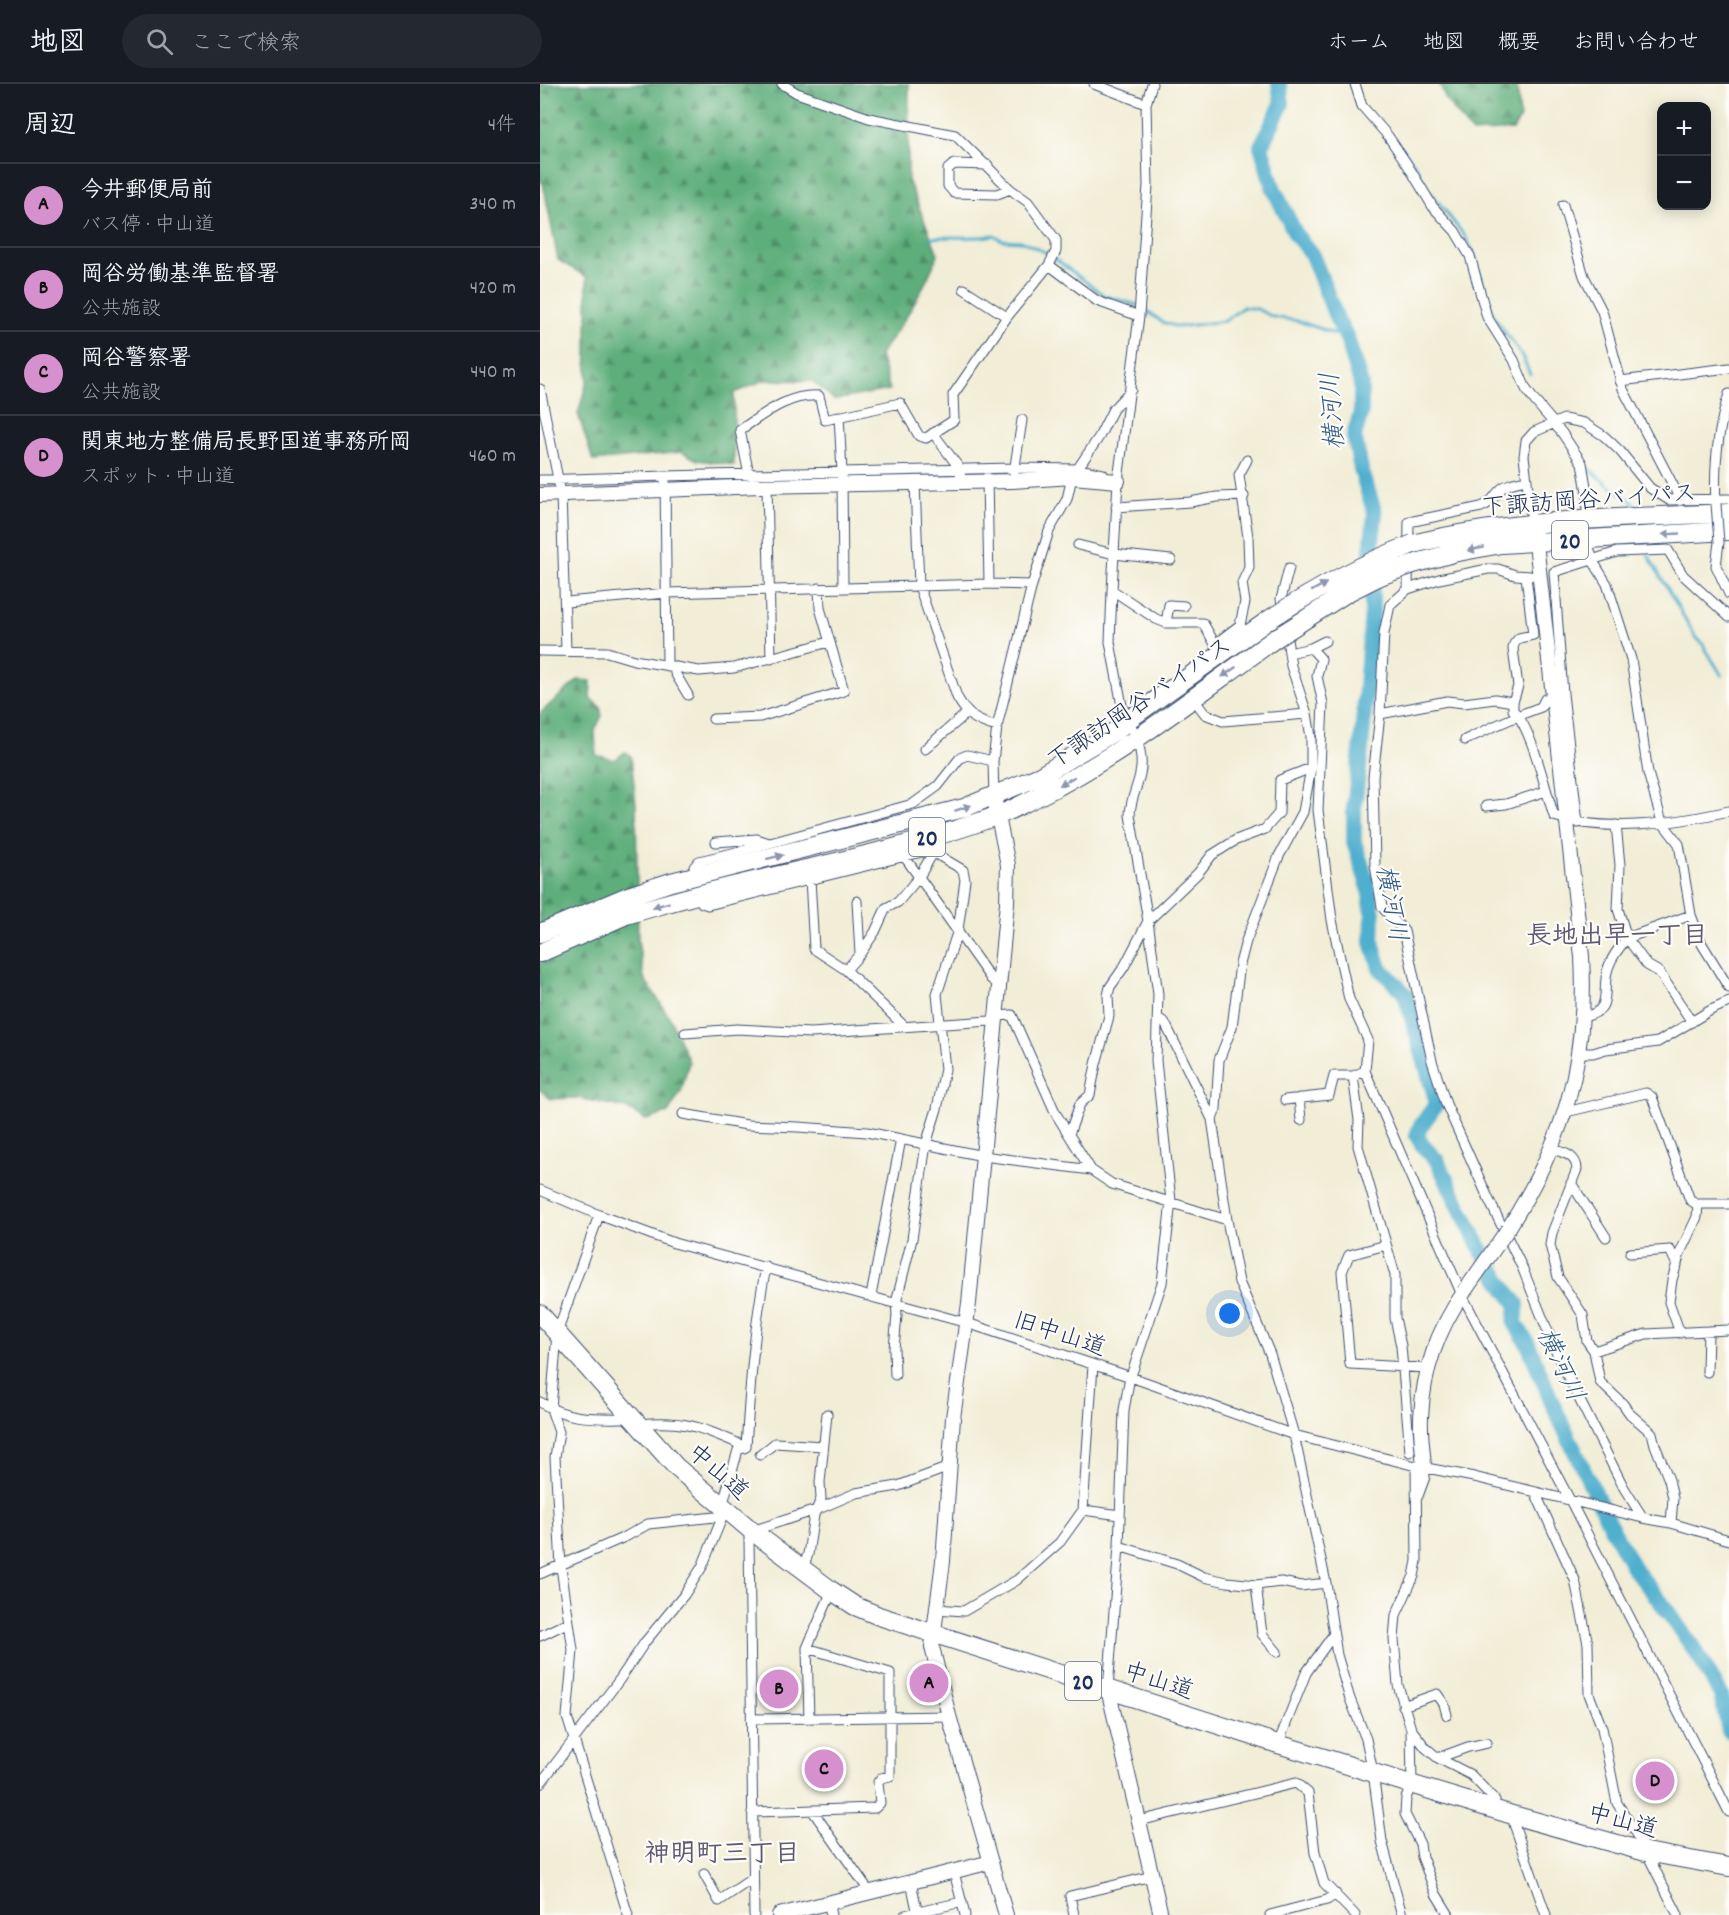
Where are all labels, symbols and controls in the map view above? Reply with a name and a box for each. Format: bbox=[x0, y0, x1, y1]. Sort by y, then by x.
search box bbox=[122, 14, 542, 68]
text: 地図 bbox=[30, 25, 86, 65]
icon: search bbox=[143, 25, 176, 58]
text: ここで検索 bbox=[191, 29, 301, 60]
text: ホーム bbox=[1328, 29, 1390, 59]
text: 地図 bbox=[1423, 29, 1465, 59]
text: 概要 bbox=[1498, 29, 1540, 59]
text: お問い合わせ bbox=[1573, 29, 1699, 59]
map controls bbox=[1657, 102, 1711, 210]
button: + bbox=[1657, 102, 1711, 156]
text: 周辺 bbox=[24, 108, 76, 145]
text: 4件 bbox=[488, 112, 516, 140]
button: − bbox=[1657, 156, 1711, 210]
text: 今井郵便局前 bbox=[81, 176, 213, 207]
text: A bbox=[38, 191, 49, 219]
text: 340 m bbox=[470, 191, 516, 219]
text: バス停 · 中山道 bbox=[81, 212, 215, 240]
text: 岡谷労働基準監督署 bbox=[81, 260, 279, 291]
text: B bbox=[39, 275, 48, 303]
text: 420 m bbox=[470, 275, 516, 303]
text: 公共施設 bbox=[81, 296, 161, 324]
text: 岡谷警察署 bbox=[81, 344, 191, 375]
text: C bbox=[39, 359, 48, 387]
text: 440 m bbox=[470, 359, 516, 387]
water label: 横河川 bbox=[1313, 371, 1356, 451]
text: 公共施設 bbox=[81, 380, 161, 408]
text: 関東地方整備局長野国道事務所岡 bbox=[81, 428, 411, 459]
text: D bbox=[38, 443, 49, 471]
text: 460 m bbox=[469, 443, 516, 471]
text: スポット · 中山道 bbox=[81, 464, 235, 492]
street label: 下諏訪岡谷バイパス bbox=[1481, 478, 1698, 526]
road number: 20 bbox=[1552, 521, 1588, 559]
one-way arrow bbox=[1661, 529, 1680, 538]
one-way arrow bbox=[1467, 545, 1486, 554]
one-way arrow bbox=[1311, 582, 1328, 592]
street label: 下諏訪岡谷バイパス bbox=[1042, 630, 1240, 779]
one-way arrow bbox=[1221, 666, 1237, 678]
one-way arrow bbox=[1058, 776, 1075, 786]
one-way arrow bbox=[954, 803, 972, 812]
road number: 20 bbox=[909, 818, 945, 856]
one-way arrow bbox=[766, 851, 784, 861]
water label: 横河川 bbox=[1365, 862, 1415, 945]
one-way arrow bbox=[652, 901, 670, 910]
district label: 長地出早一丁目 bbox=[1526, 919, 1708, 956]
your location bbox=[1215, 1299, 1244, 1328]
street label: 旧中山道 bbox=[1008, 1305, 1110, 1367]
water label: 横河川 bbox=[1526, 1322, 1592, 1409]
street label: 中山道 bbox=[679, 1437, 755, 1510]
street label: 中山道 bbox=[1119, 1656, 1198, 1710]
pin: A bbox=[910, 1660, 948, 1706]
road number: 20 bbox=[1065, 1662, 1101, 1700]
pin: B bbox=[760, 1666, 798, 1712]
pin: C bbox=[804, 1746, 844, 1792]
pin: D bbox=[1636, 1758, 1674, 1804]
street label: 中山道 bbox=[1583, 1797, 1661, 1849]
district label: 神明町三丁目 bbox=[644, 1837, 800, 1874]

